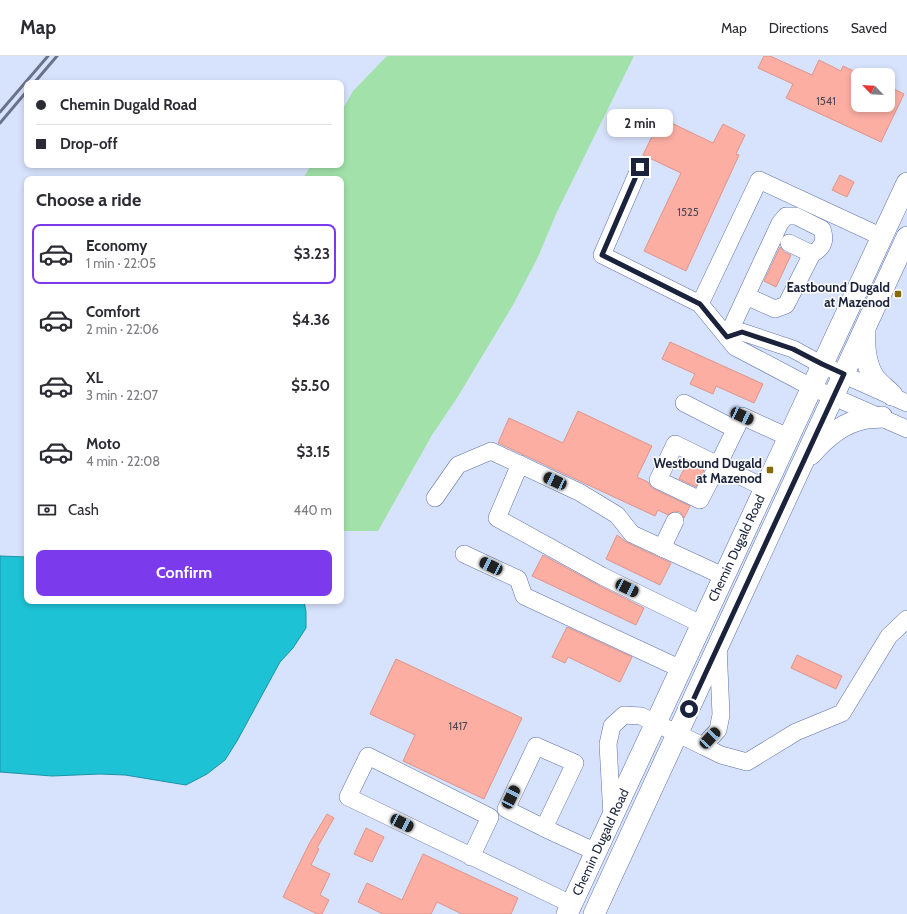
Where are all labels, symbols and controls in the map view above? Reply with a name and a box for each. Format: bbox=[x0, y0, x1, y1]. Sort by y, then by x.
text: Map bbox=[20, 16, 56, 39]
text: Map bbox=[721, 19, 747, 37]
text: Directions bbox=[769, 19, 829, 37]
text: Saved bbox=[851, 19, 887, 37]
north arrow bbox=[851, 68, 895, 112]
map controls bbox=[851, 68, 895, 112]
house number: 1541 bbox=[816, 94, 836, 108]
text: Chemin Dugald Road bbox=[60, 96, 197, 114]
callout: 2 min bbox=[607, 109, 673, 137]
text: 2 min bbox=[624, 115, 656, 131]
text: Drop-off bbox=[60, 135, 118, 153]
route end bbox=[631, 158, 649, 176]
text: Choose a ride bbox=[36, 189, 141, 211]
house number: 1525 bbox=[677, 205, 699, 219]
icon: car bbox=[38, 236, 74, 272]
text: Economy bbox=[86, 237, 147, 255]
text: $3.23 bbox=[294, 245, 330, 263]
text: 1 min · 22:05 bbox=[86, 255, 156, 271]
place label: Eastbound Dugald at Mazenod bbox=[786, 279, 890, 310]
marker: Eastbound Dugald at Mazenod bbox=[893, 289, 903, 299]
icon: car bbox=[38, 302, 74, 338]
text: Comfort bbox=[86, 303, 140, 321]
text: $4.36 bbox=[292, 311, 330, 329]
text: 2 min · 22:06 bbox=[86, 321, 159, 337]
icon: car bbox=[38, 368, 74, 404]
text: XL bbox=[86, 369, 103, 387]
text: $5.50 bbox=[291, 377, 330, 395]
text: 3 min · 22:07 bbox=[86, 387, 158, 403]
car bbox=[729, 405, 755, 427]
icon: car bbox=[38, 434, 74, 470]
text: Moto bbox=[86, 435, 120, 453]
text: $3.15 bbox=[297, 443, 330, 461]
text: 4 min · 22:08 bbox=[86, 453, 160, 469]
place label: Westbound Dugald at Mazenod bbox=[654, 455, 762, 486]
marker: Westbound Dugald at Mazenod bbox=[765, 465, 775, 475]
car bbox=[542, 470, 568, 492]
street label: Chemin Dugald Road bbox=[704, 492, 768, 604]
icon: cash bbox=[36, 499, 58, 521]
text: Cash bbox=[68, 501, 99, 519]
text: 440 m bbox=[294, 502, 332, 518]
button: Confirm bbox=[36, 550, 332, 596]
car bbox=[478, 555, 504, 577]
car bbox=[614, 577, 640, 599]
route start bbox=[680, 700, 698, 718]
house number: 1417 bbox=[448, 719, 468, 733]
car bbox=[697, 725, 723, 751]
car bbox=[500, 784, 522, 810]
street label: Chemin Dugald Road bbox=[568, 786, 632, 898]
car bbox=[389, 812, 415, 834]

